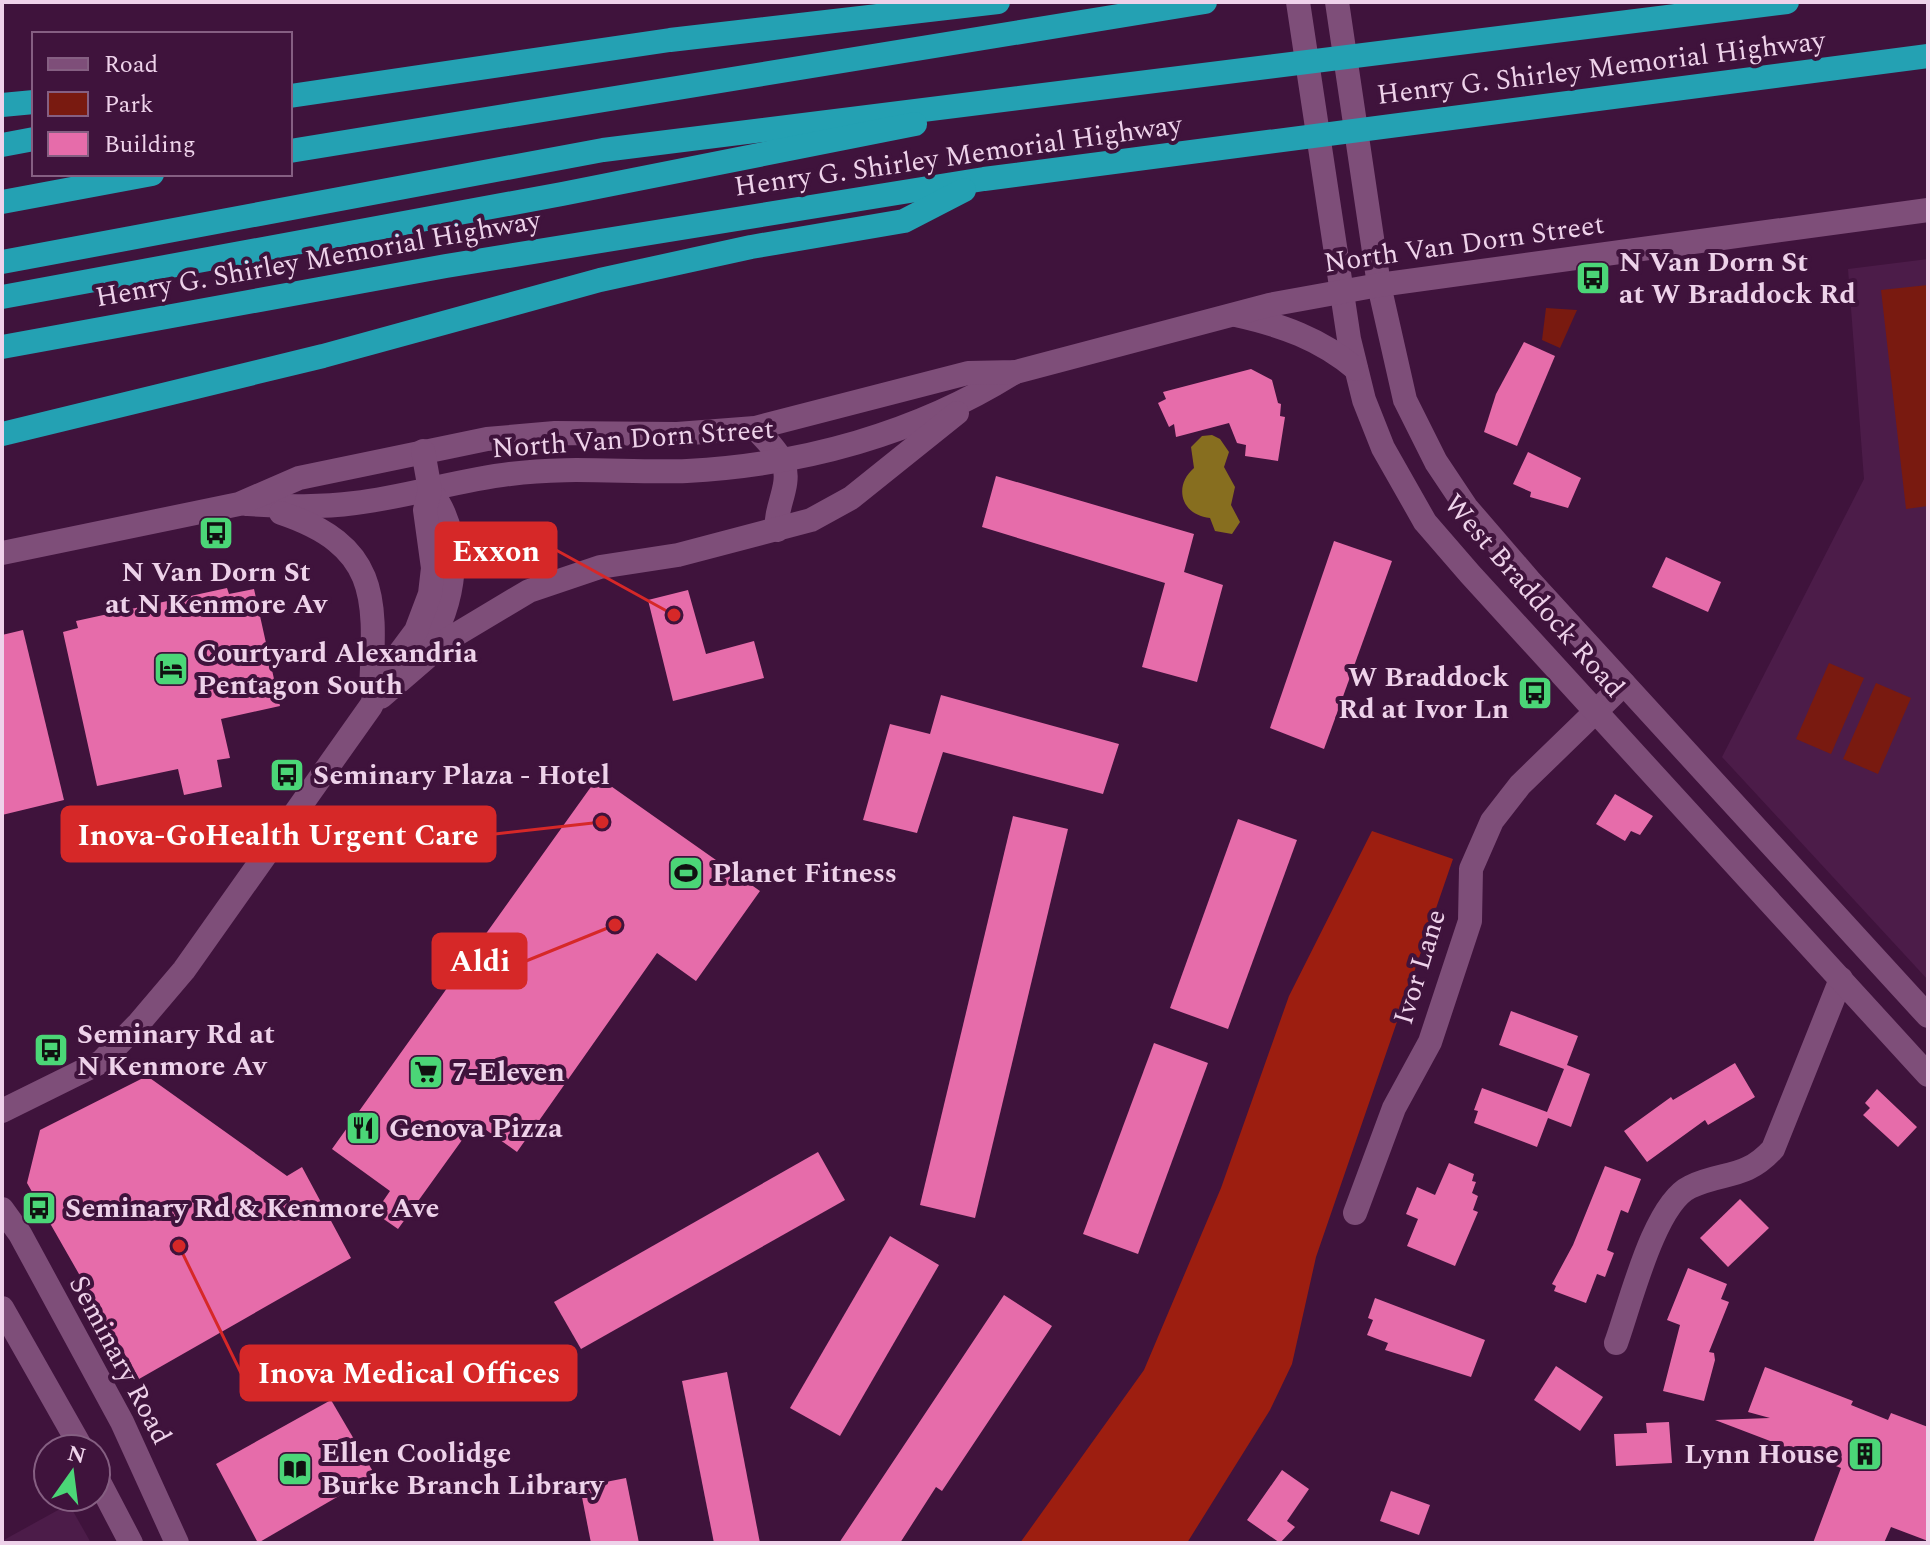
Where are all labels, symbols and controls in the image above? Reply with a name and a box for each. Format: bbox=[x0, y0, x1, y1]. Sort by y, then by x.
street label: Henry G. Shirley Memorial Highway bbox=[1374, 19, 1829, 117]
legend bbox=[32, 32, 292, 176]
text: Road bbox=[104, 47, 158, 83]
text: Park bbox=[104, 87, 154, 123]
street label: Henry G. Shirley Memorial Highway bbox=[731, 103, 1186, 209]
text: Building bbox=[104, 127, 196, 163]
street label: Henry G. Shirley Memorial Highway bbox=[92, 198, 546, 319]
street label: North Van Dorn Street bbox=[1321, 203, 1607, 285]
place label: N Van Dorn St at W Braddock Rd bbox=[1619, 241, 1856, 316]
bus stop icon: N Van Dorn St at W Braddock Rd bbox=[1574, 259, 1612, 297]
street label: North Van Dorn Street bbox=[490, 408, 776, 470]
street label: West Braddock Road bbox=[1433, 484, 1635, 708]
bus stop icon: N Van Dorn St at N Kenmore Av bbox=[197, 514, 235, 552]
callout: Exxon bbox=[436, 523, 556, 577]
text: Exxon bbox=[452, 529, 540, 575]
place label: N Van Dorn St at N Kenmore Av bbox=[105, 551, 328, 626]
place label: Courtyard Alexandria Pentagon South bbox=[197, 632, 478, 707]
hotel icon: Courtyard Alexandria Pentagon South bbox=[152, 650, 190, 688]
place label: W Braddock Rd at Ivor Ln bbox=[1338, 656, 1509, 731]
bus stop icon: W Braddock Rd at Ivor Ln bbox=[1516, 674, 1554, 712]
place label: Seminary Plaza - Hotel bbox=[313, 754, 610, 797]
bus stop icon: Seminary Plaza - Hotel bbox=[268, 756, 306, 794]
callout: Inova-GoHealth Urgent Care bbox=[62, 807, 495, 861]
text: Inova-GoHealth Urgent Care bbox=[77, 813, 479, 859]
place label: Planet Fitness bbox=[712, 852, 897, 895]
sports icon: Planet Fitness bbox=[667, 854, 705, 892]
street label: Ivor Lane bbox=[1382, 904, 1458, 1030]
callout: Aldi bbox=[433, 934, 526, 988]
text: Aldi bbox=[450, 939, 510, 985]
place label: Seminary Rd at N Kenmore Av bbox=[77, 1013, 275, 1088]
bus stop icon: Seminary Rd at N Kenmore Av bbox=[32, 1031, 70, 1069]
place label: 7-Eleven bbox=[452, 1051, 565, 1094]
supermarket icon: 7-Eleven bbox=[407, 1053, 445, 1091]
place label: Genova Pizza bbox=[389, 1107, 563, 1150]
restaurant icon: Genova Pizza bbox=[344, 1109, 382, 1147]
place label: Seminary Rd & Kenmore Ave bbox=[65, 1187, 439, 1230]
bus stop icon: Seminary Rd & Kenmore Ave bbox=[20, 1189, 58, 1227]
street label: Seminary Road bbox=[57, 1268, 183, 1452]
callout: Inova Medical Offices bbox=[241, 1346, 576, 1400]
text: Inova Medical Offices bbox=[258, 1351, 560, 1397]
place label: Ellen Coolidge Burke Branch Library bbox=[321, 1432, 605, 1507]
north arrow bbox=[32, 1433, 112, 1513]
place label: Lynn House bbox=[1684, 1433, 1839, 1476]
building icon: Lynn House bbox=[1846, 1435, 1884, 1473]
text: N bbox=[64, 1437, 89, 1473]
library icon: Ellen Coolidge Burke Branch Library bbox=[276, 1450, 314, 1488]

